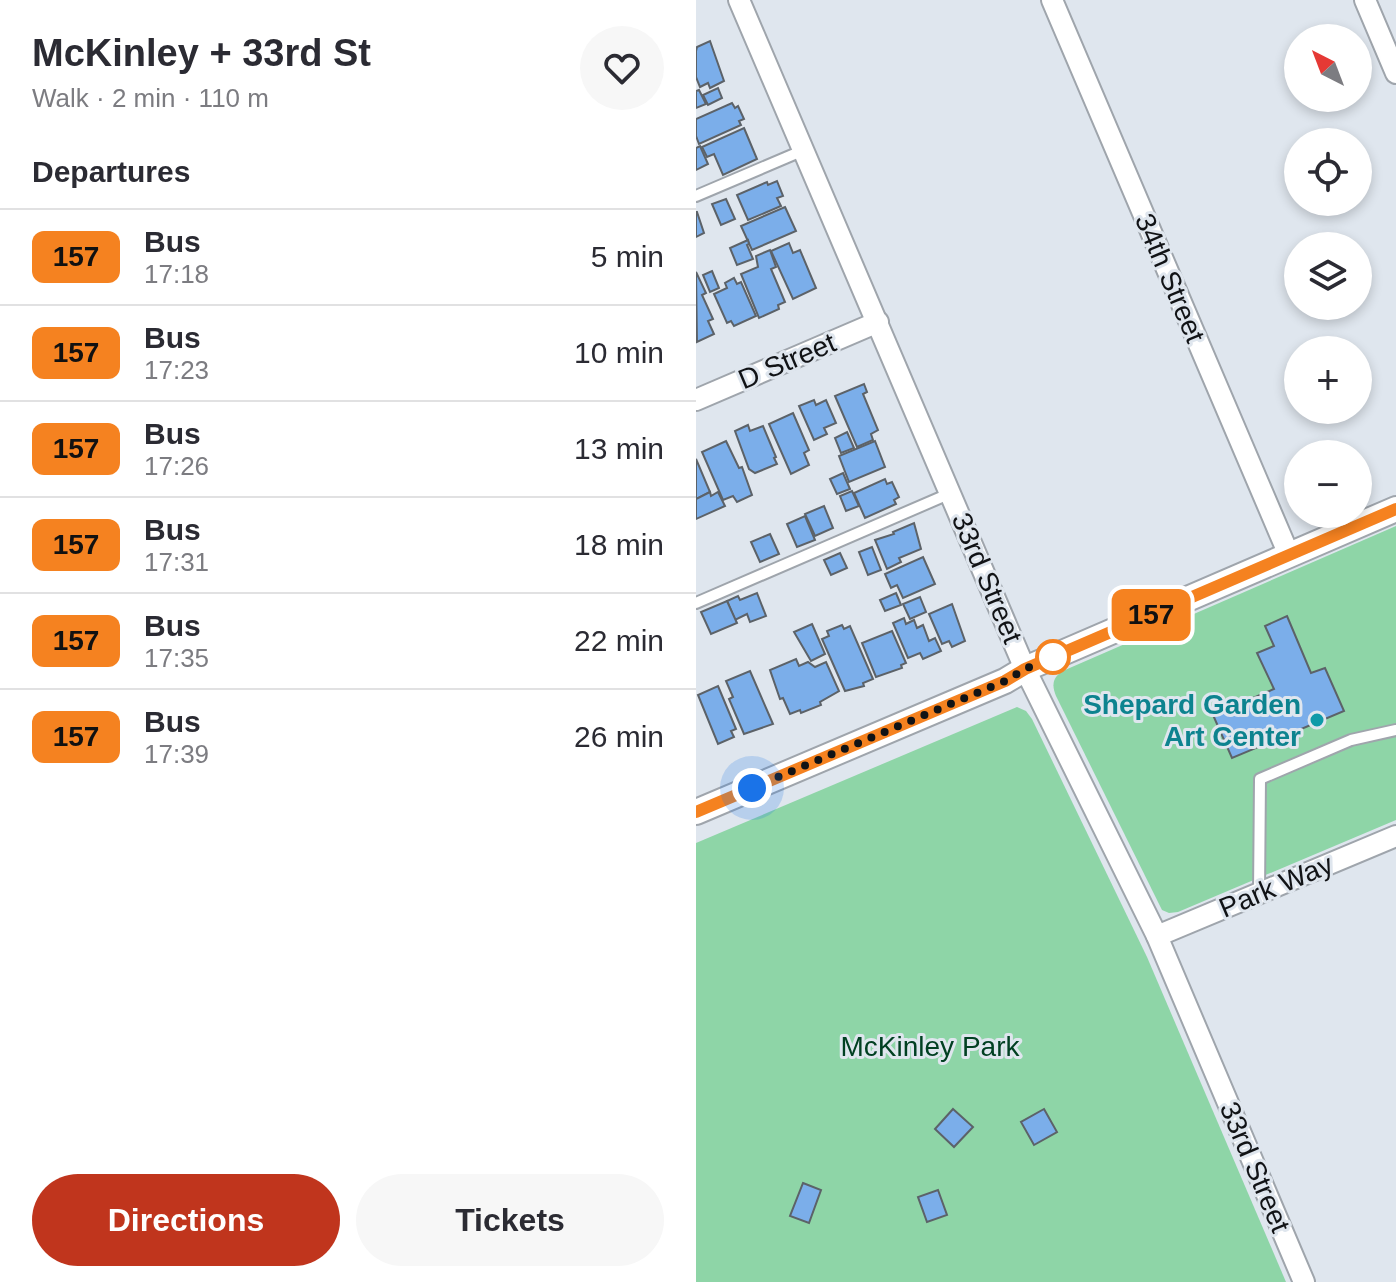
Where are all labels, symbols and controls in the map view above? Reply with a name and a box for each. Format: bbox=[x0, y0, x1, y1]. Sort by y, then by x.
north arrow bbox=[1284, 24, 1372, 112]
map controls bbox=[1284, 24, 1372, 528]
button: heart bbox=[580, 26, 664, 110]
text: McKinley + 33rd St bbox=[32, 32, 371, 74]
text: Walk · 2 min · 110 m bbox=[32, 83, 269, 113]
button: locate bbox=[1284, 128, 1372, 216]
text: Departures bbox=[32, 155, 190, 188]
street label: 34th Street bbox=[1129, 209, 1211, 347]
text: Bus bbox=[144, 225, 201, 258]
button: layers bbox=[1284, 232, 1372, 320]
text: 5 min bbox=[591, 240, 664, 273]
text: 157 bbox=[53, 241, 99, 272]
text: 17:18 bbox=[144, 259, 209, 289]
text: Bus bbox=[144, 321, 201, 354]
street label: D Street bbox=[734, 327, 841, 395]
text: 10 min bbox=[574, 336, 664, 369]
button: + bbox=[1284, 336, 1372, 424]
text: 157 bbox=[53, 337, 99, 368]
text: 17:23 bbox=[144, 355, 209, 385]
text: Bus bbox=[144, 417, 201, 450]
text: 13 min bbox=[574, 432, 664, 465]
text: 157 bbox=[53, 433, 99, 464]
button: − bbox=[1284, 440, 1372, 528]
text: 17:26 bbox=[144, 451, 209, 481]
street label: 33rd Street bbox=[946, 508, 1028, 648]
text: Bus bbox=[144, 513, 201, 546]
text: 18 min bbox=[574, 528, 664, 561]
text: 157 bbox=[53, 529, 99, 560]
text: 17:31 bbox=[144, 547, 209, 577]
line badge: 157 bbox=[1105, 589, 1197, 641]
text: 157 bbox=[1128, 599, 1174, 630]
text: Bus bbox=[144, 609, 201, 642]
text: 22 min bbox=[574, 624, 664, 657]
text: 157 bbox=[53, 625, 99, 656]
unlabelled marker bbox=[1036, 640, 1070, 674]
text: 17:35 bbox=[144, 643, 209, 673]
place label: Shepard Garden Art Center bbox=[1083, 689, 1301, 752]
text: Bus bbox=[144, 705, 201, 738]
marker: Shepard Garden Art Center bbox=[1308, 711, 1326, 729]
text: 26 min bbox=[574, 720, 664, 753]
text: 157 bbox=[53, 721, 99, 752]
text: 17:39 bbox=[144, 739, 209, 769]
your location bbox=[732, 768, 772, 808]
street label: Park Way bbox=[1215, 848, 1337, 924]
park label: McKinley Park bbox=[841, 1031, 1020, 1062]
street label: 33rd Street bbox=[1214, 1097, 1296, 1237]
button: Directions bbox=[32, 1174, 340, 1266]
button: Tickets bbox=[356, 1174, 664, 1266]

